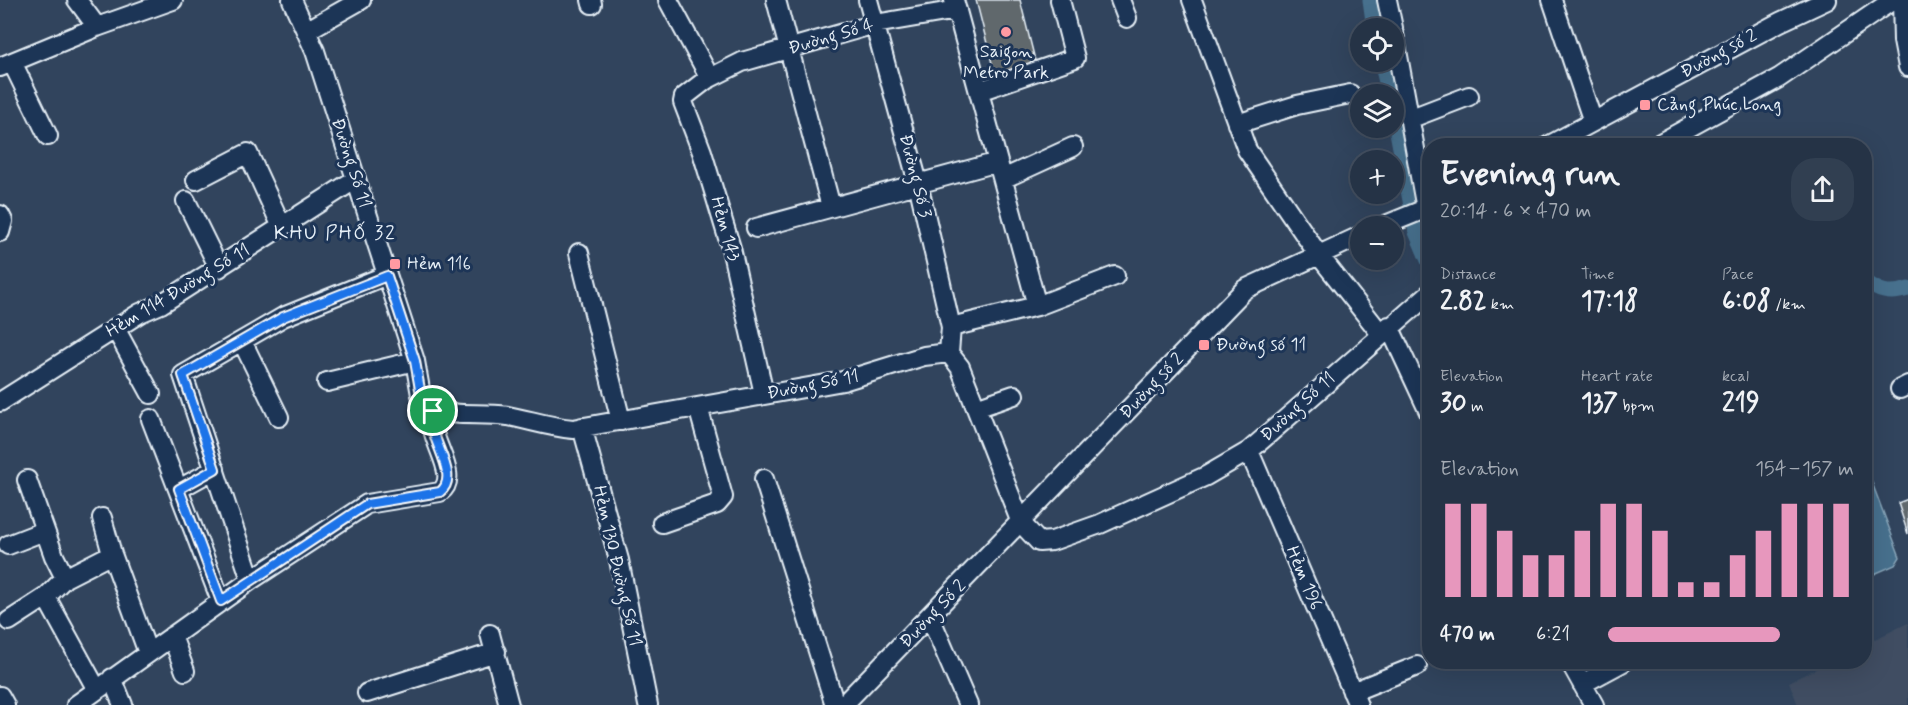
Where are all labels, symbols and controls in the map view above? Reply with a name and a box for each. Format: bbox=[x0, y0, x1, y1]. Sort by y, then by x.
street label: Đường Số 4 bbox=[785, 13, 877, 63]
map controls bbox=[1350, 18, 1404, 270]
button: locate bbox=[1350, 18, 1404, 72]
street label: Đường số 2 bbox=[1677, 24, 1762, 86]
marker: Saigon Metro Park bbox=[999, 25, 1013, 39]
place label: Saigon Metro Park bbox=[963, 40, 1049, 85]
button: layers bbox=[1350, 84, 1404, 138]
place label: Cảng Phúc Long bbox=[1657, 93, 1781, 119]
marker: Cảng Phúc Long bbox=[1638, 98, 1652, 112]
street label: Đường Số 11 bbox=[323, 115, 377, 212]
street label: Đường Số 3 bbox=[891, 132, 937, 221]
button: + bbox=[1350, 150, 1404, 204]
text: Evening run bbox=[1440, 153, 1620, 197]
button: share bbox=[1791, 158, 1854, 221]
street label: Hẻm 143 bbox=[704, 194, 746, 264]
text: 20:14 · 6 × 470 m bbox=[1440, 198, 1591, 225]
button: − bbox=[1350, 216, 1404, 270]
district label: KHU PHỐ 32 bbox=[274, 220, 396, 247]
street label: Hẻm 114 Đường Số 11 bbox=[101, 238, 256, 345]
place label: Hẻm 116 bbox=[407, 252, 471, 276]
marker: Hẻm 116 bbox=[388, 257, 402, 271]
text: Distance bbox=[1440, 264, 1496, 285]
text: Time bbox=[1581, 264, 1615, 285]
text: Pace bbox=[1722, 264, 1754, 285]
text: 2.82 bbox=[1440, 285, 1487, 319]
text: 17:18 bbox=[1581, 285, 1639, 319]
text: 6:08 bbox=[1722, 285, 1771, 319]
text: km bbox=[1487, 294, 1514, 315]
text: /km bbox=[1771, 294, 1806, 315]
place label: Đường số 11 bbox=[1216, 333, 1306, 359]
marker: Đường số 11 bbox=[1197, 338, 1211, 352]
street label: Đường số 2 bbox=[1114, 348, 1191, 426]
street label: Đường Số 11 bbox=[765, 364, 861, 408]
text: Elevation bbox=[1440, 366, 1503, 387]
text: Heart rate bbox=[1581, 366, 1653, 387]
text: kcal bbox=[1722, 366, 1749, 387]
street label: Đường Số 11 bbox=[1255, 367, 1342, 449]
pin bbox=[407, 385, 458, 436]
text: 30 bbox=[1440, 387, 1467, 421]
text: 137 bbox=[1581, 387, 1618, 421]
text: 219 bbox=[1722, 387, 1760, 421]
icon: arrive bbox=[416, 394, 449, 427]
text: m bbox=[1467, 396, 1484, 417]
text: bpm bbox=[1618, 396, 1655, 417]
text: Elevation bbox=[1440, 456, 1519, 483]
text: 154–157 m bbox=[1755, 456, 1854, 483]
street label: Hẻm 130 Đường Số 11 bbox=[585, 483, 647, 649]
street label: Hẻm 196 bbox=[1280, 542, 1328, 614]
street label: Đường Số 2 bbox=[894, 575, 973, 655]
text: 470 m bbox=[1440, 621, 1495, 648]
text: 6:21 bbox=[1536, 621, 1570, 648]

